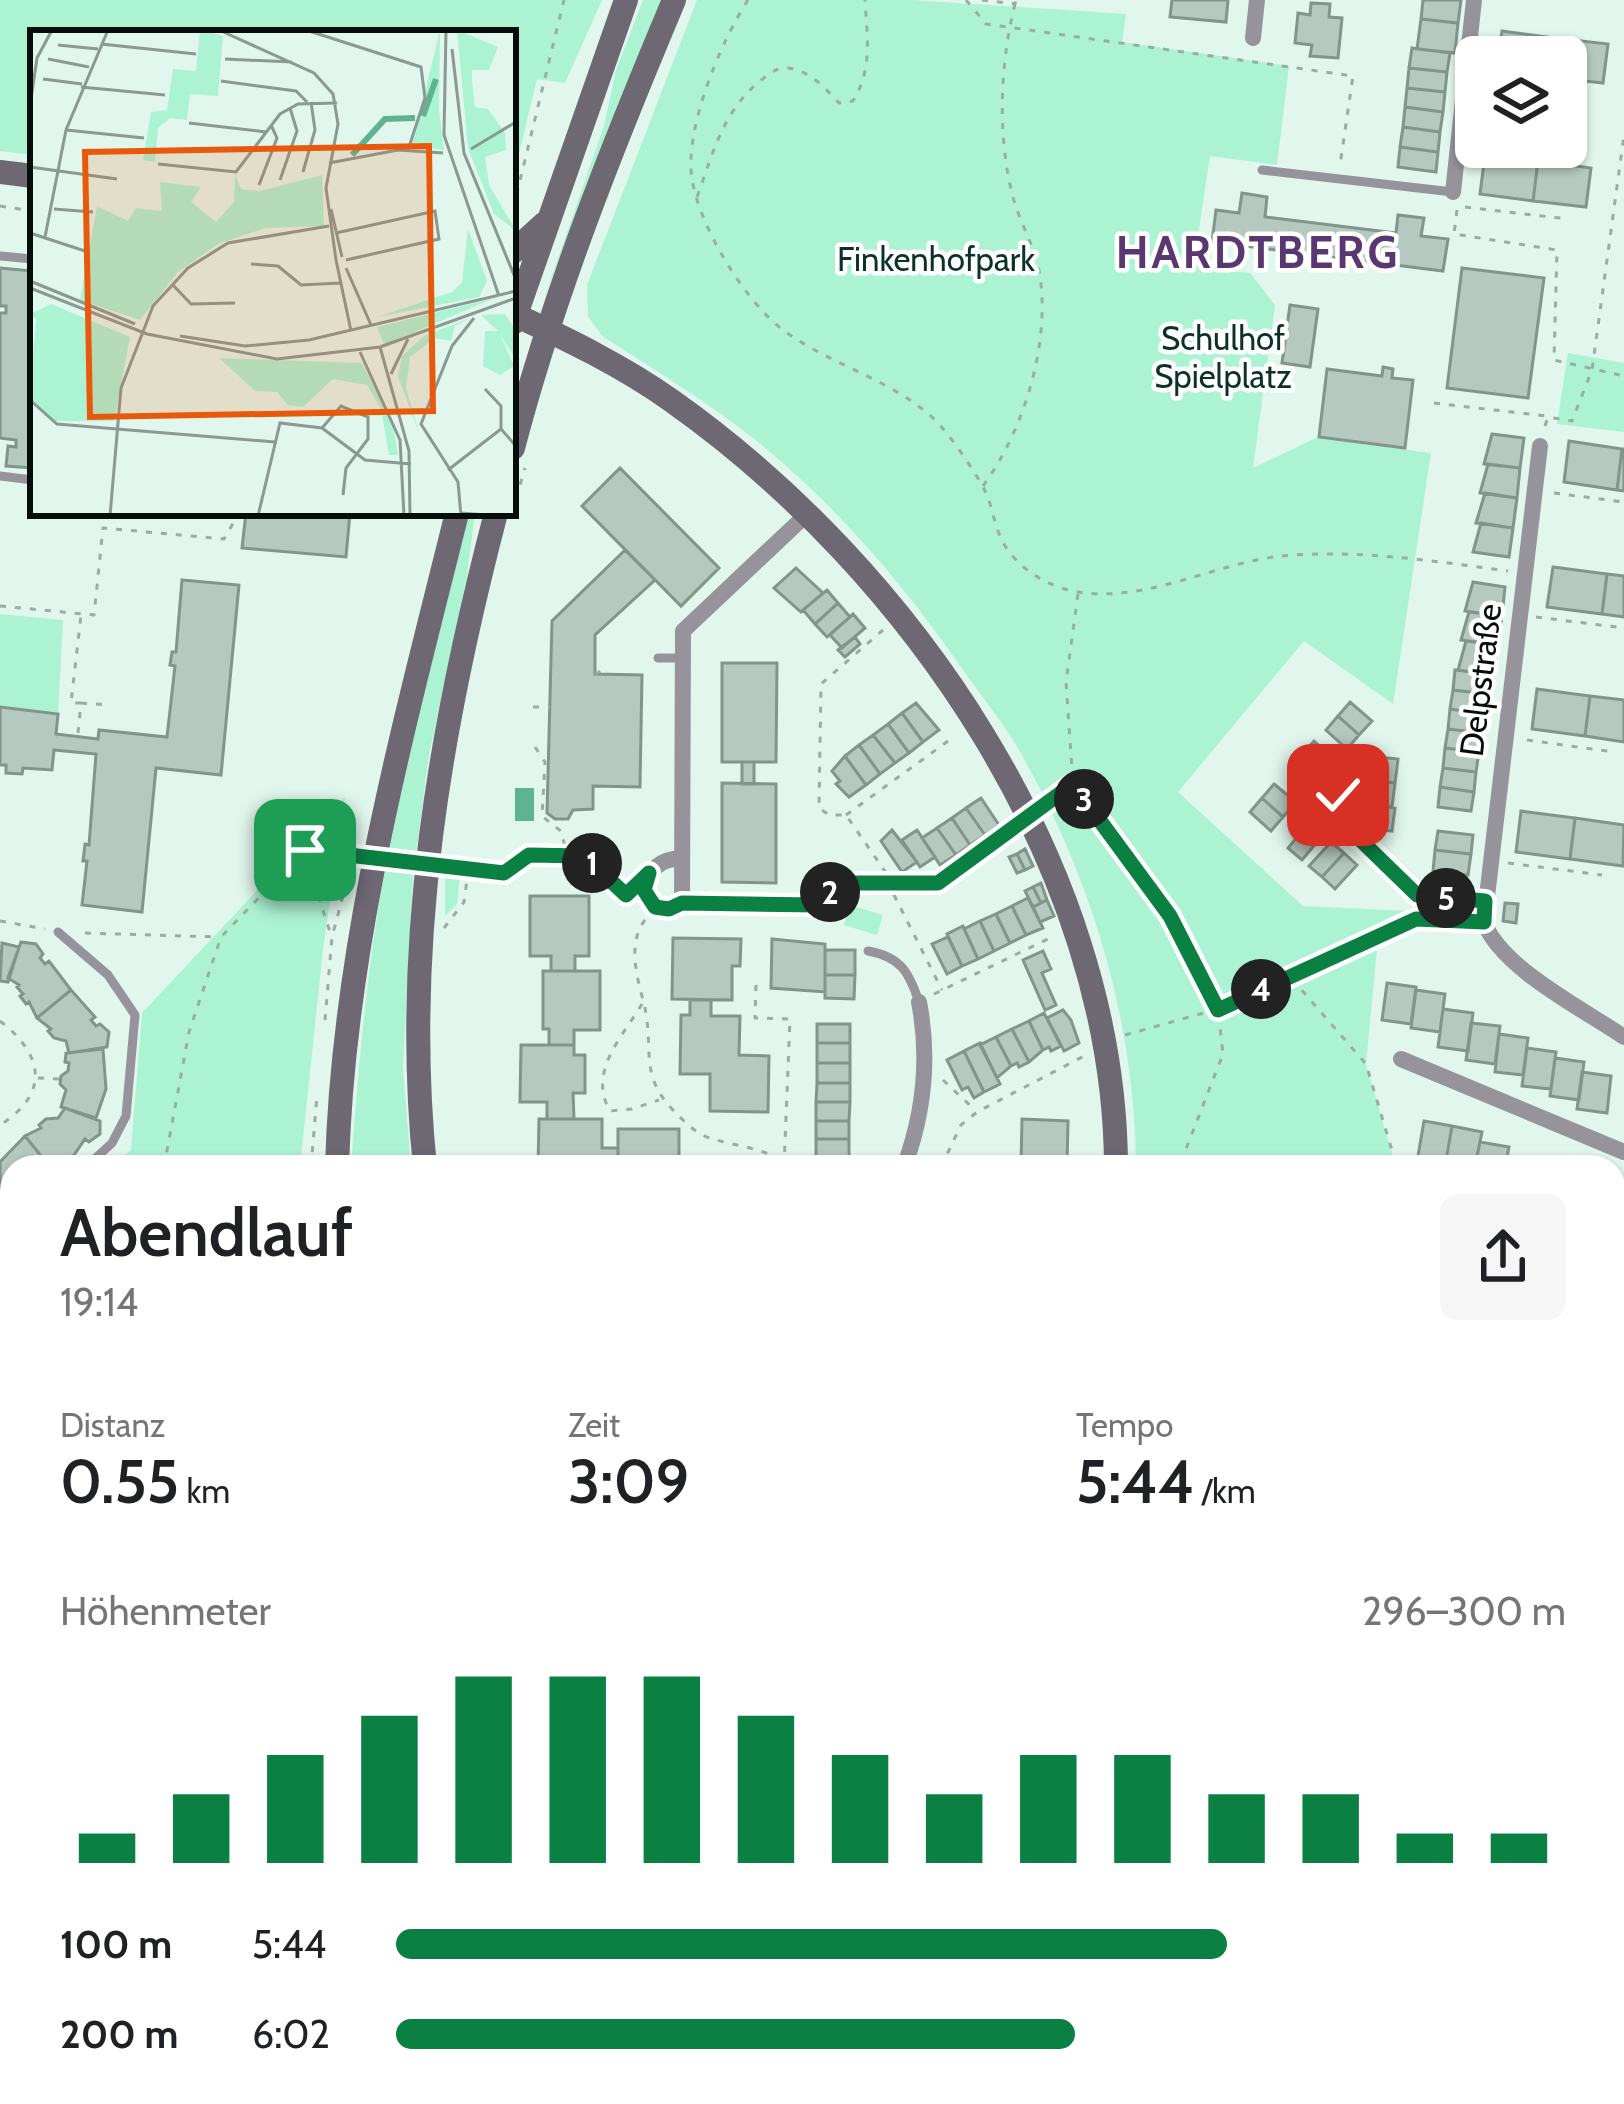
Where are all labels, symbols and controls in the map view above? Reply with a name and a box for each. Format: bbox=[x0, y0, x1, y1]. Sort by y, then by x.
inset map bbox=[30, 30, 516, 516]
map controls bbox=[1455, 36, 1587, 168]
button: layers bbox=[1455, 36, 1587, 168]
district label: HARDTBERG bbox=[1116, 225, 1400, 279]
park label: Finkenhofpark bbox=[837, 239, 1035, 279]
park label: Schulhof Spielplatz bbox=[1154, 318, 1292, 396]
street label: Delpstraße bbox=[1451, 601, 1509, 759]
pin bbox=[1287, 744, 1389, 846]
icon: check bbox=[1305, 762, 1371, 828]
pin: 3 bbox=[1054, 769, 1114, 829]
text: 3 bbox=[1075, 779, 1093, 819]
pin bbox=[254, 799, 356, 901]
icon: arrive bbox=[272, 817, 338, 883]
pin: 1 bbox=[562, 833, 622, 893]
text: 1 bbox=[586, 843, 598, 883]
pin: 2 bbox=[800, 862, 860, 922]
pin: 5 bbox=[1416, 868, 1476, 928]
text: 2 bbox=[821, 872, 839, 912]
text: 5 bbox=[1437, 878, 1455, 918]
pin: 4 bbox=[1231, 959, 1291, 1019]
text: 4 bbox=[1251, 969, 1271, 1009]
text: Abendlauf bbox=[60, 1192, 353, 1273]
button: share bbox=[1440, 1194, 1566, 1320]
text: 19:14 bbox=[60, 1278, 138, 1326]
text: Distanz bbox=[60, 1405, 165, 1445]
text: Zeit bbox=[568, 1405, 620, 1445]
text: Tempo bbox=[1076, 1405, 1173, 1445]
text: 0.55 bbox=[60, 1445, 179, 1518]
text: 3:09 bbox=[568, 1445, 689, 1518]
text: 5:44 bbox=[1076, 1445, 1194, 1518]
text: km bbox=[179, 1471, 230, 1511]
text: /km bbox=[1194, 1471, 1256, 1511]
text: Höhenmeter bbox=[60, 1587, 271, 1635]
text: 296–300 m bbox=[1362, 1587, 1566, 1635]
text: 100 m bbox=[60, 1920, 172, 1968]
text: 5:44 bbox=[252, 1920, 326, 1968]
text: 200 m bbox=[60, 2010, 178, 2058]
text: 6:02 bbox=[252, 2010, 330, 2058]

